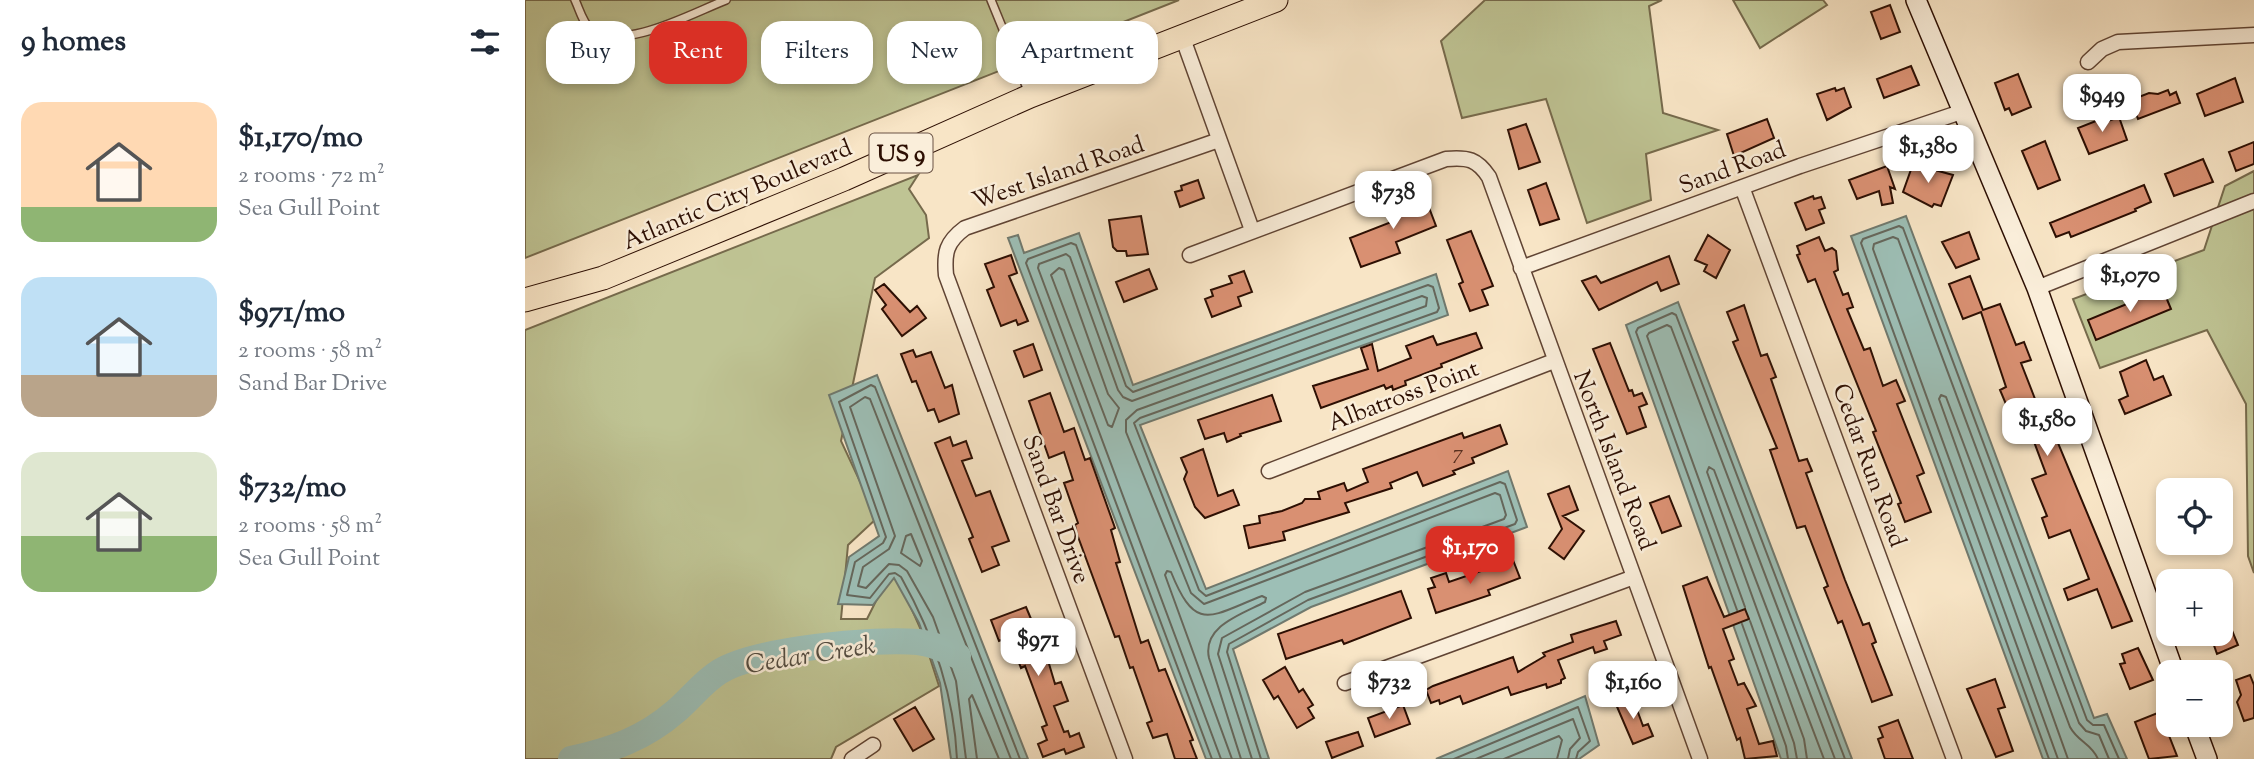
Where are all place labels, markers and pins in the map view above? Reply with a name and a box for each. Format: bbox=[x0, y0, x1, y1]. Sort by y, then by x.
pin: $949 bbox=[2061, 74, 2143, 134]
pin: $1,380 bbox=[1871, 125, 1985, 185]
pin: $738 bbox=[1352, 172, 1434, 231]
pin: $1,070 bbox=[2073, 254, 2187, 314]
pin: $1,580 bbox=[1990, 398, 2104, 458]
pin: $1,170 bbox=[1413, 526, 1527, 586]
pin: $971 bbox=[997, 618, 1079, 678]
pin: $732 bbox=[1348, 662, 1430, 721]
pin: $1,160 bbox=[1576, 662, 1690, 721]

